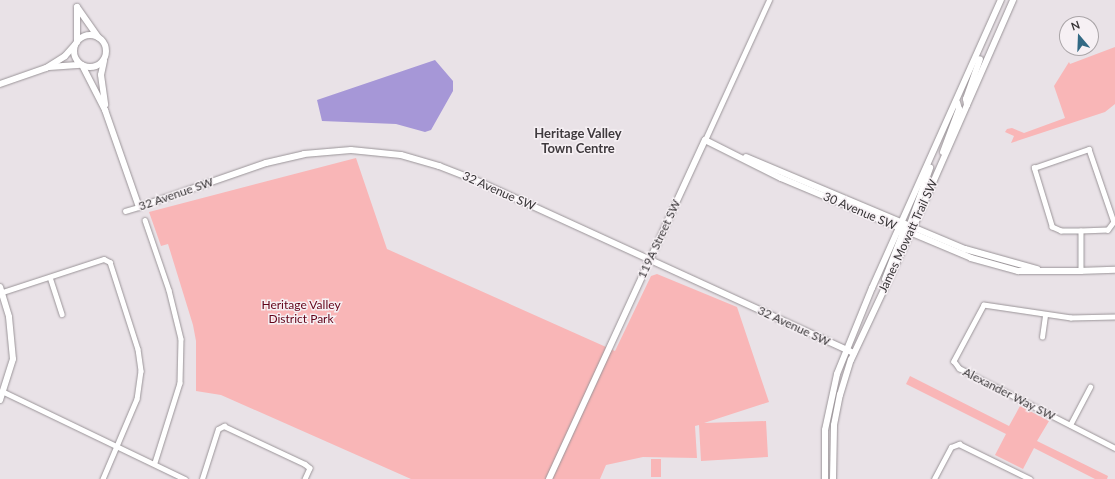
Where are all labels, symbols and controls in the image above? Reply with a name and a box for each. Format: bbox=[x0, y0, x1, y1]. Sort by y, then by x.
north arrow bbox=[1059, 16, 1099, 56]
text: N bbox=[1069, 18, 1081, 33]
district label: Heritage Valley Town Centre bbox=[534, 126, 622, 157]
street label: 32 Avenue SW bbox=[460, 168, 538, 214]
street label: 32 Avenue SW bbox=[136, 174, 216, 214]
street label: James Mowatt Trail SW bbox=[875, 177, 941, 295]
street label: 30 Avenue SW bbox=[821, 189, 899, 233]
street label: 119A Street SW bbox=[634, 197, 684, 281]
park label: Heritage Valley District Park bbox=[261, 298, 341, 326]
street label: 32 Avenue SW bbox=[755, 303, 833, 349]
street label: Alexander Way SW bbox=[960, 364, 1058, 424]

